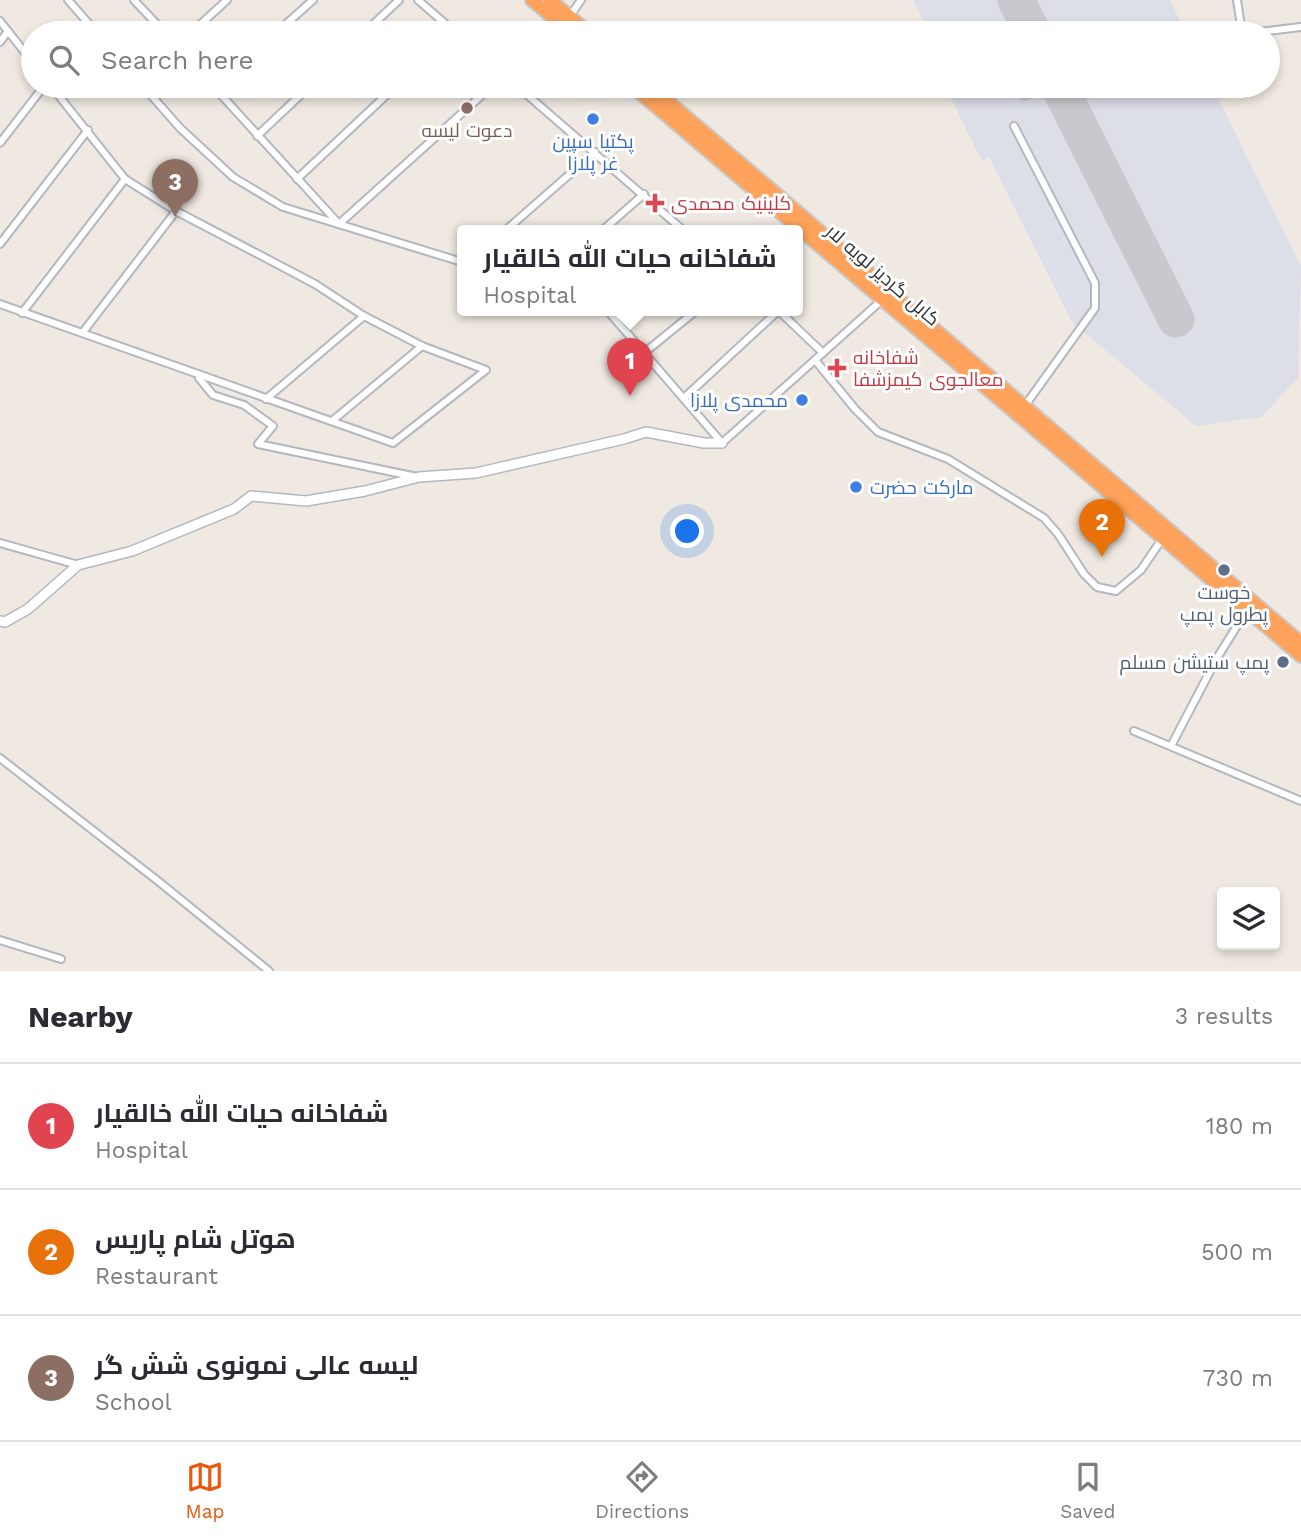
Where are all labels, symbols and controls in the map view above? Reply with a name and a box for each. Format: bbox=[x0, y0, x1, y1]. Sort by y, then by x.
search box bbox=[21, 21, 1280, 98]
icon: search bbox=[45, 41, 83, 79]
text: Search here bbox=[101, 45, 253, 75]
marker: دعوت لیسه bbox=[459, 100, 475, 116]
marker: پکتیا سپین غر پلازا bbox=[585, 111, 601, 127]
place label: دعوت لیسه bbox=[421, 119, 513, 142]
place label: پکتیا سپین غر پلازا bbox=[553, 130, 634, 176]
pin: 3 bbox=[152, 159, 198, 217]
place label: کلینیک محمدی bbox=[671, 192, 791, 215]
marker: کلینیک محمدی bbox=[645, 193, 665, 213]
street label: کابل گردیز لویه لار bbox=[821, 219, 945, 331]
popup bbox=[457, 225, 803, 316]
text: شفاخانه حیات الله خالقیار bbox=[483, 243, 777, 273]
text: Hospital bbox=[483, 282, 576, 309]
pin: 1 bbox=[607, 338, 653, 396]
place label: شفاخانه معالجوی کیمزشفا bbox=[853, 346, 1004, 391]
marker: شفاخانه معالجوی کیمزشفا bbox=[827, 358, 847, 378]
place label: محمدی پلازا bbox=[690, 389, 788, 413]
marker: محمدی پلازا bbox=[794, 392, 810, 408]
place label: مارکت حضرت bbox=[870, 476, 974, 499]
marker: مارکت حضرت bbox=[848, 479, 864, 495]
pin: 2 bbox=[1079, 499, 1125, 557]
your location bbox=[670, 514, 704, 548]
marker: خوست پطرول پمپ bbox=[1216, 562, 1232, 578]
place label: خوست پطرول پمپ bbox=[1180, 581, 1268, 627]
place label: پمپ ستیشن مسلم bbox=[1120, 651, 1269, 676]
marker: پمپ ستیشن مسلم bbox=[1275, 654, 1291, 670]
map controls bbox=[1217, 887, 1280, 950]
button: layers bbox=[1217, 887, 1280, 950]
text: Nearby bbox=[28, 999, 133, 1034]
text: 3 results bbox=[1175, 1003, 1273, 1030]
text: شفاخانه حیات الله خالقیار bbox=[95, 1098, 388, 1128]
text: 1 bbox=[46, 1113, 56, 1140]
text: 180 m bbox=[1206, 1113, 1273, 1140]
text: Hospital bbox=[95, 1137, 188, 1164]
text: هوتل شام پاریس bbox=[95, 1224, 296, 1254]
text: 2 bbox=[44, 1239, 58, 1266]
text: 500 m bbox=[1201, 1239, 1273, 1266]
text: Restaurant bbox=[95, 1263, 218, 1290]
text: لیسه عالی نمونوی شش گر bbox=[95, 1350, 418, 1380]
text: 3 bbox=[44, 1365, 58, 1392]
text: 730 m bbox=[1203, 1365, 1273, 1392]
text: School bbox=[95, 1389, 172, 1416]
tab: Map bbox=[186, 1458, 224, 1523]
tab: Directions bbox=[595, 1458, 689, 1523]
tab: Saved bbox=[1060, 1458, 1115, 1523]

